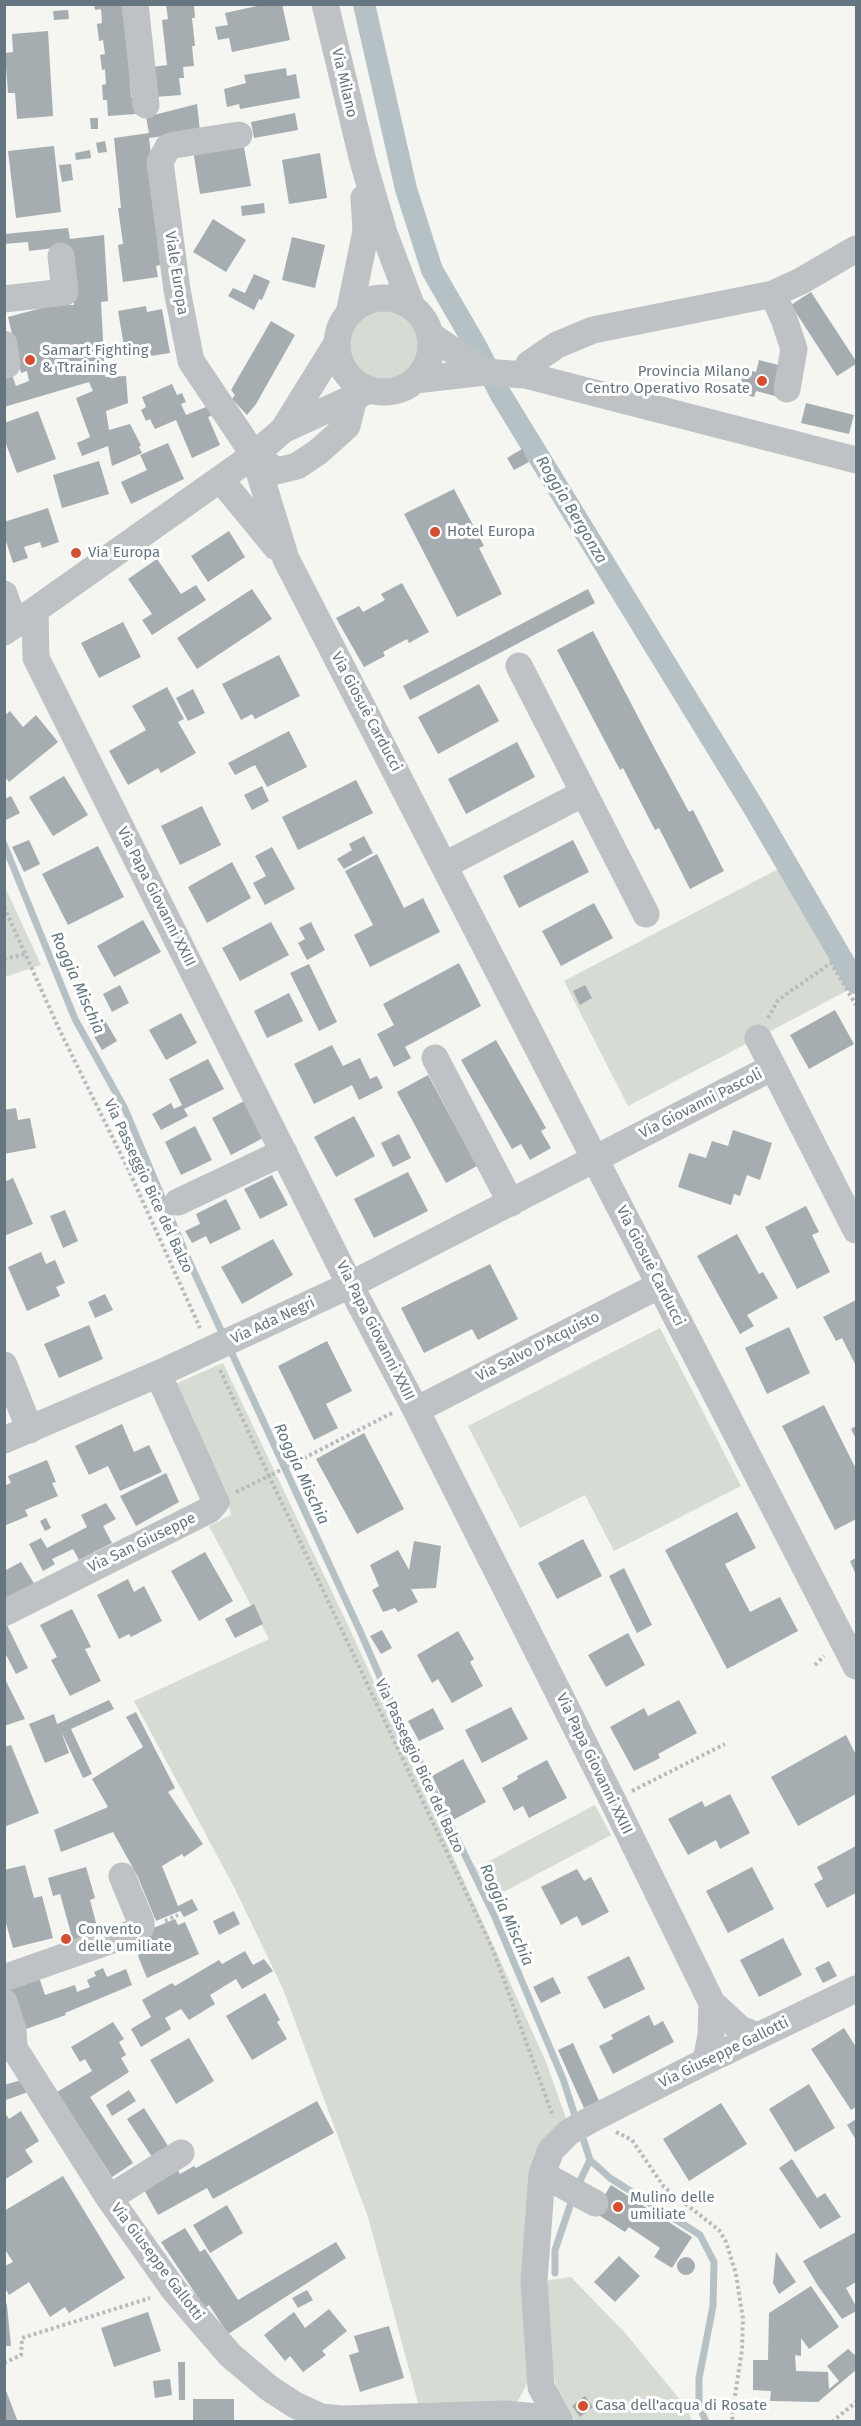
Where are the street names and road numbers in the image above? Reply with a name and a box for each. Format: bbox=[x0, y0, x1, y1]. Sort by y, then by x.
street label: Via Milano bbox=[327, 47, 361, 119]
street label: Viale Europa bbox=[160, 230, 192, 316]
street label: Via Giosuè Carducci bbox=[327, 649, 405, 775]
street label: Via Papa Giovanni XXIII bbox=[113, 824, 199, 970]
street label: Via Giovanni Pascoli bbox=[637, 1065, 765, 1143]
street label: Via Passeggio Bice del Balzo bbox=[100, 1096, 196, 1276]
street label: Via Giosuè Carducci bbox=[612, 1203, 688, 1329]
street label: Via Papa Giovanni XXIII bbox=[332, 1258, 418, 1404]
street label: Via Ada Negri bbox=[228, 1294, 318, 1348]
street label: Via Salvo D'Acquisto bbox=[473, 1308, 603, 1386]
street label: Via San Giuseppe bbox=[85, 1509, 199, 1577]
street label: Via Passeggio Bice del Balzo bbox=[371, 1676, 467, 1856]
street label: Via Papa Giovanni XXIII bbox=[552, 1691, 636, 1837]
street label: Via Giuseppe Gallotti bbox=[656, 2014, 792, 2092]
street label: Via Giuseppe Gallotti bbox=[107, 2200, 207, 2324]

